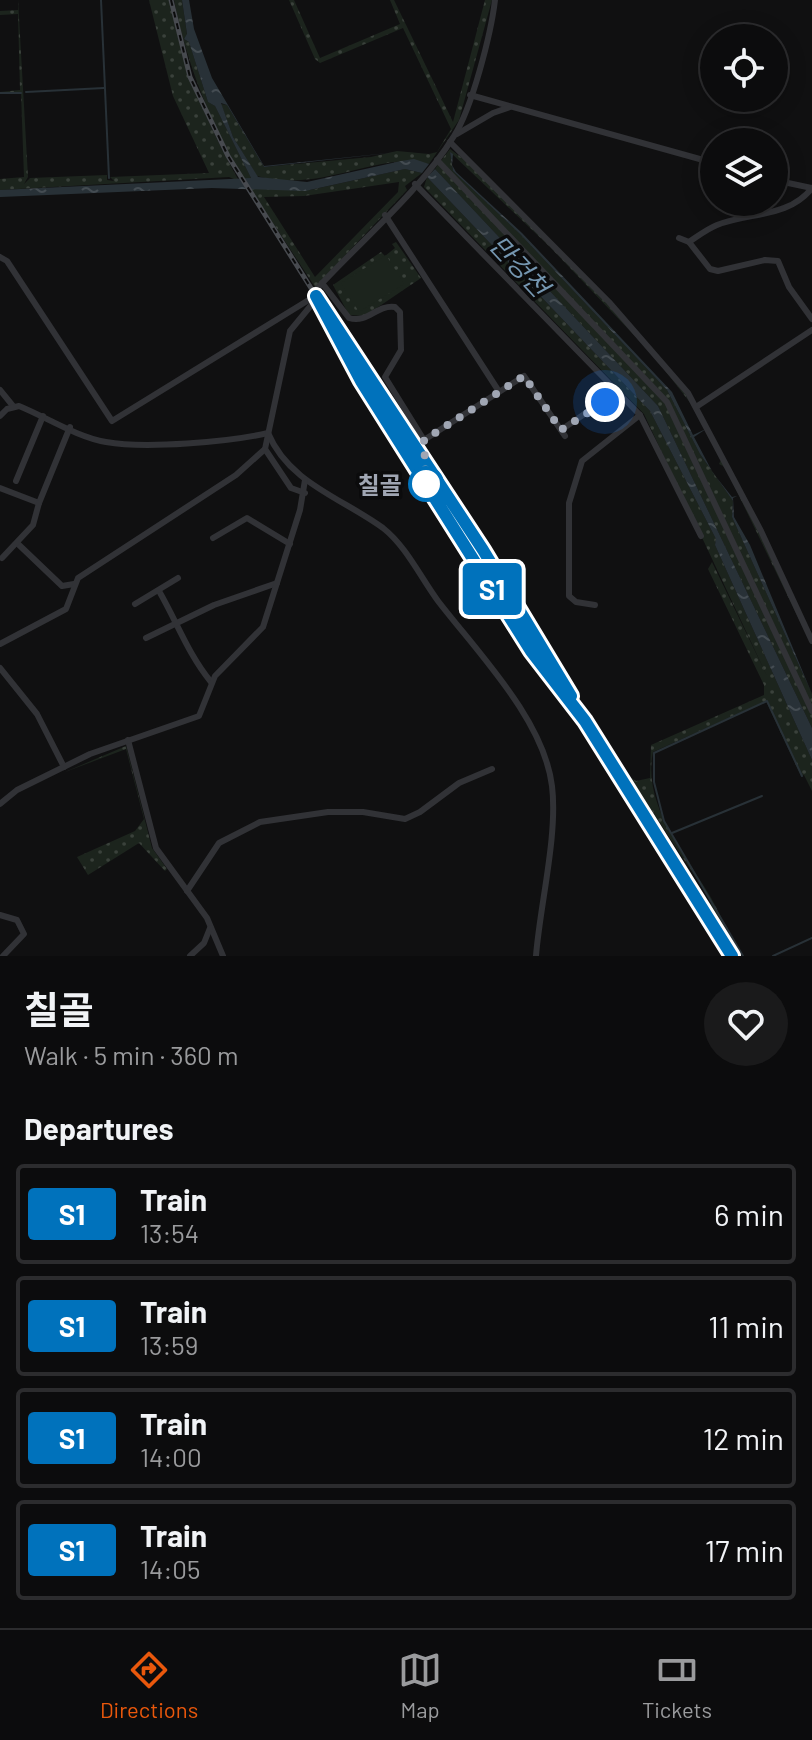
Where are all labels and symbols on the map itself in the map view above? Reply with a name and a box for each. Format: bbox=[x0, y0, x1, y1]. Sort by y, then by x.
water label: 만겅천 bbox=[484, 228, 558, 304]
your location bbox=[585, 382, 625, 422]
marker: 칠골 bbox=[409, 467, 443, 501]
place label: 칠골 bbox=[358, 470, 402, 499]
line badge: S1 bbox=[456, 563, 528, 615]

